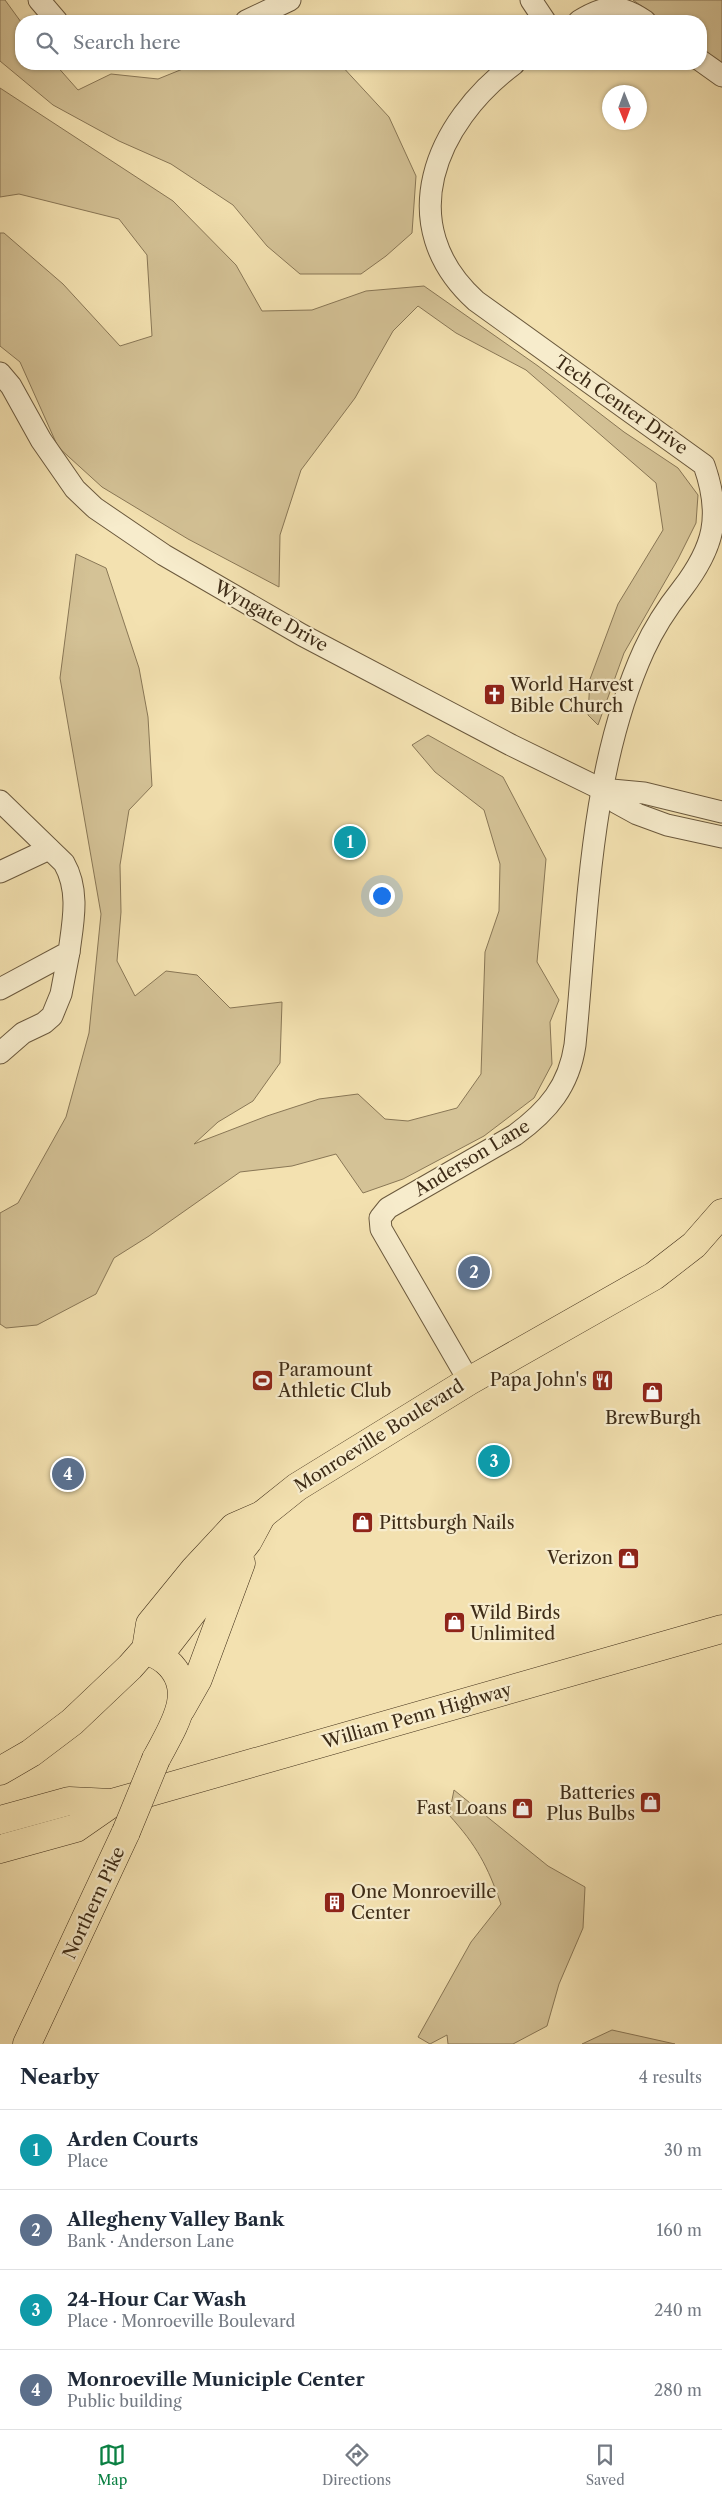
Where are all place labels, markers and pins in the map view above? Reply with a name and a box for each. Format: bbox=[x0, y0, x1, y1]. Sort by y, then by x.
place label: World Harvest Bible Church bbox=[509, 674, 634, 717]
church icon: World Harvest Bible Church bbox=[482, 683, 506, 707]
pin: 1 bbox=[334, 823, 366, 861]
pin: 2 bbox=[458, 1253, 490, 1291]
place label: Paramount Athletic Club bbox=[277, 1359, 392, 1402]
sports icon: Paramount Athletic Club bbox=[250, 1368, 274, 1392]
restaurant icon: Papa John's bbox=[591, 1368, 615, 1392]
place label: Papa John's bbox=[490, 1369, 587, 1391]
shop icon: BrewBurgh bbox=[641, 1381, 665, 1405]
place label: BrewBurgh bbox=[605, 1407, 701, 1429]
pin: 3 bbox=[478, 1442, 510, 1480]
pin: 4 bbox=[52, 1455, 84, 1493]
shop icon: Pittsburgh Nails bbox=[351, 1511, 375, 1535]
place label: Pittsburgh Nails bbox=[379, 1512, 515, 1534]
shop icon: Verizon bbox=[617, 1546, 641, 1570]
place label: Verizon bbox=[546, 1547, 613, 1569]
place label: Wild Birds Unlimited bbox=[469, 1602, 560, 1645]
shop icon: Wild Birds Unlimited bbox=[442, 1611, 466, 1635]
place label: Batteries Plus Bulbs bbox=[546, 1782, 635, 1825]
shop icon: Batteries Plus Bulbs bbox=[639, 1791, 663, 1815]
shop icon: Fast Loans bbox=[511, 1796, 535, 1820]
place label: Fast Loans bbox=[416, 1797, 507, 1819]
place label: One Monroeville Center bbox=[351, 1881, 496, 1924]
building icon: One Monroeville Center bbox=[323, 1890, 347, 1914]

